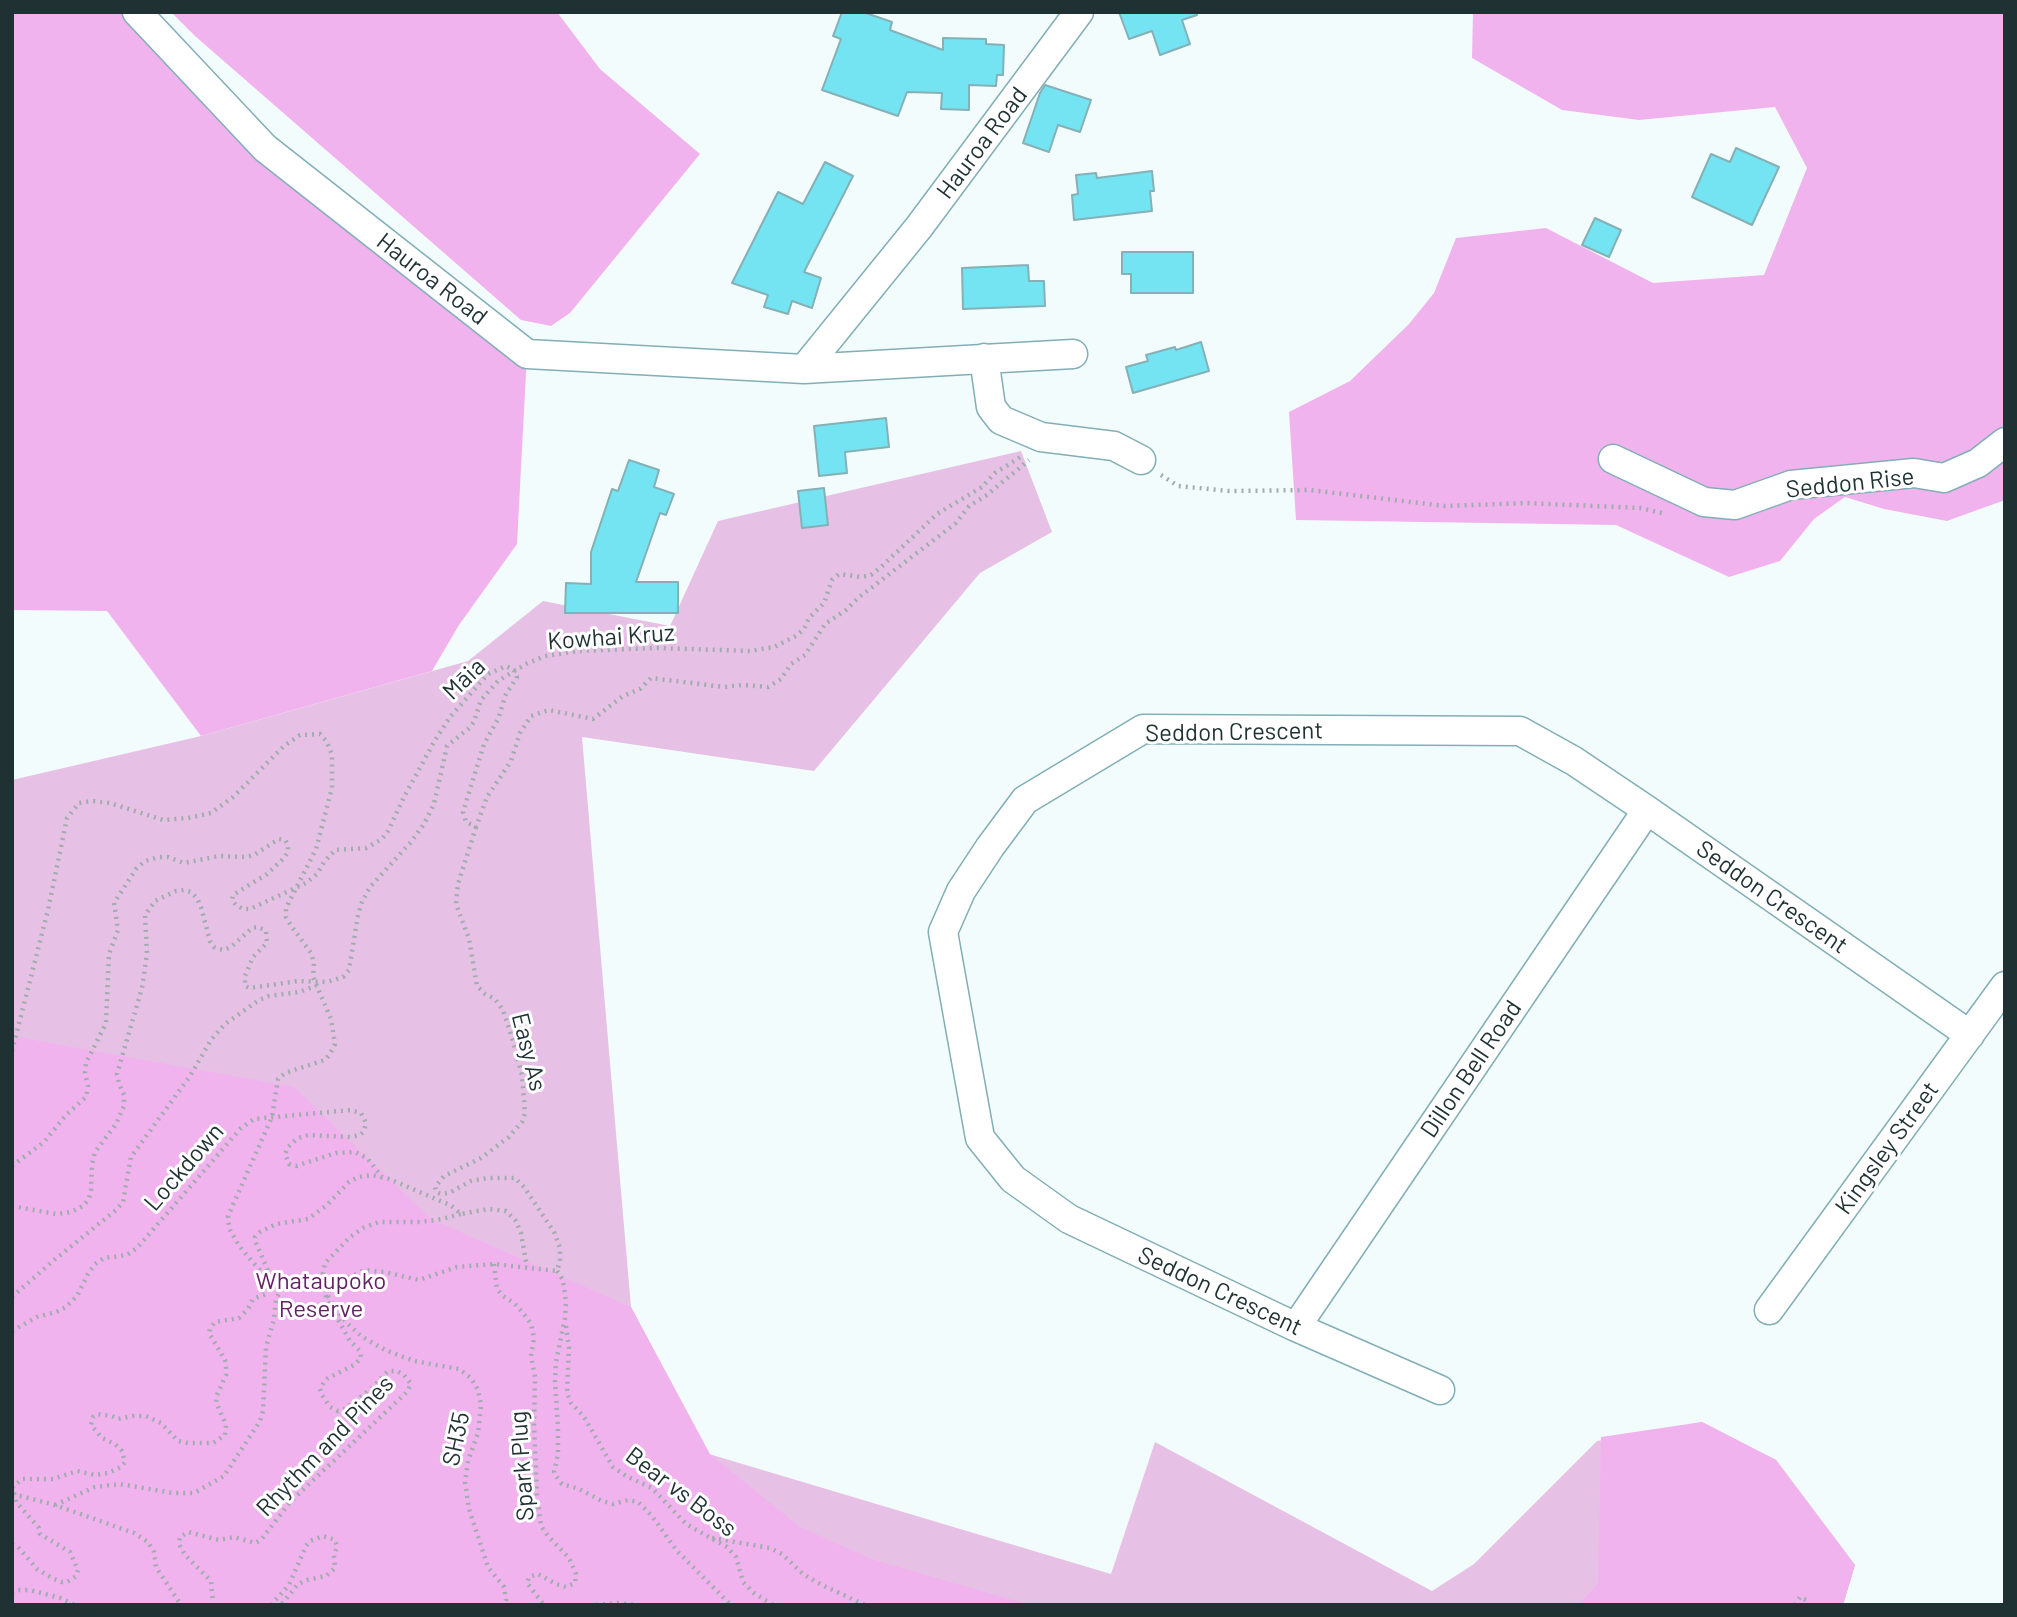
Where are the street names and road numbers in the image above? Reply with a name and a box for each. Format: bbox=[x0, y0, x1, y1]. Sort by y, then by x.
street label: Hauroa Road bbox=[931, 81, 1033, 205]
street label: Hauroa Road bbox=[371, 227, 493, 331]
street label: Seddon Rise bbox=[1784, 462, 1916, 504]
street label: Kowhai Kruz bbox=[547, 618, 675, 656]
street label: Māia bbox=[437, 652, 491, 706]
street label: Seddon Crescent bbox=[1145, 716, 1323, 748]
street label: Seddon Crescent bbox=[1691, 834, 1853, 960]
street label: Dillon Bell Road bbox=[1414, 995, 1528, 1143]
street label: Easy As bbox=[505, 1010, 553, 1094]
street label: Kingsley Street bbox=[1829, 1076, 1945, 1220]
street label: Lockdown bbox=[138, 1117, 230, 1217]
street label: Seddon Crescent bbox=[1133, 1240, 1307, 1342]
street label: Rhythm and Pines bbox=[250, 1369, 400, 1523]
street label: SH35 bbox=[436, 1409, 476, 1469]
street label: Spark Plug bbox=[504, 1410, 540, 1522]
street label: Bear vs Boss bbox=[620, 1441, 742, 1543]

